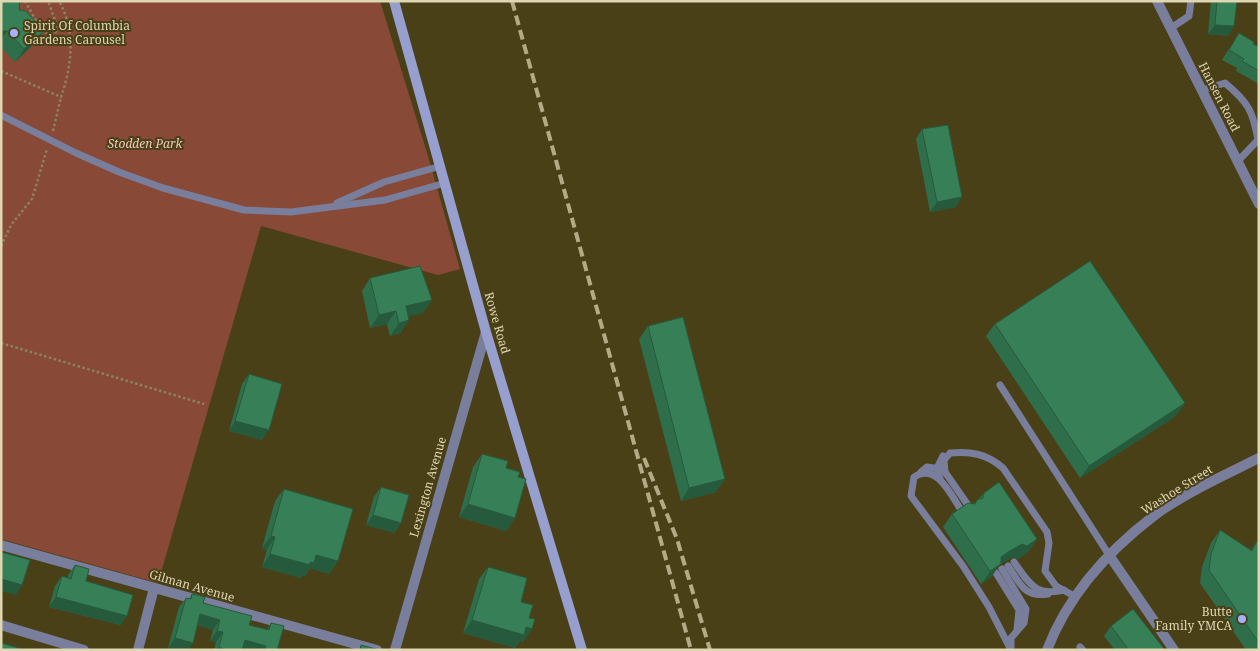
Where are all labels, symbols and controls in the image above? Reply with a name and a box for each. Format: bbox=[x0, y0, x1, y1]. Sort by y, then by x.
place label: Spirit Of Columbia Gardens Carousel bbox=[24, 17, 130, 48]
marker: Spirit Of Columbia Gardens Carousel bbox=[8, 27, 20, 39]
street label: Hansen Road bbox=[1195, 59, 1244, 135]
park label: Stodden Park bbox=[108, 135, 184, 152]
street label: Rowe Road bbox=[481, 290, 515, 356]
street label: Lexington Avenue bbox=[405, 435, 450, 539]
street label: Washoe Street bbox=[1138, 461, 1216, 518]
street label: Gilman Avenue bbox=[148, 565, 237, 606]
place label: Butte Family YMCA bbox=[1155, 603, 1233, 634]
marker: Butte Family YMCA bbox=[1236, 613, 1248, 625]

